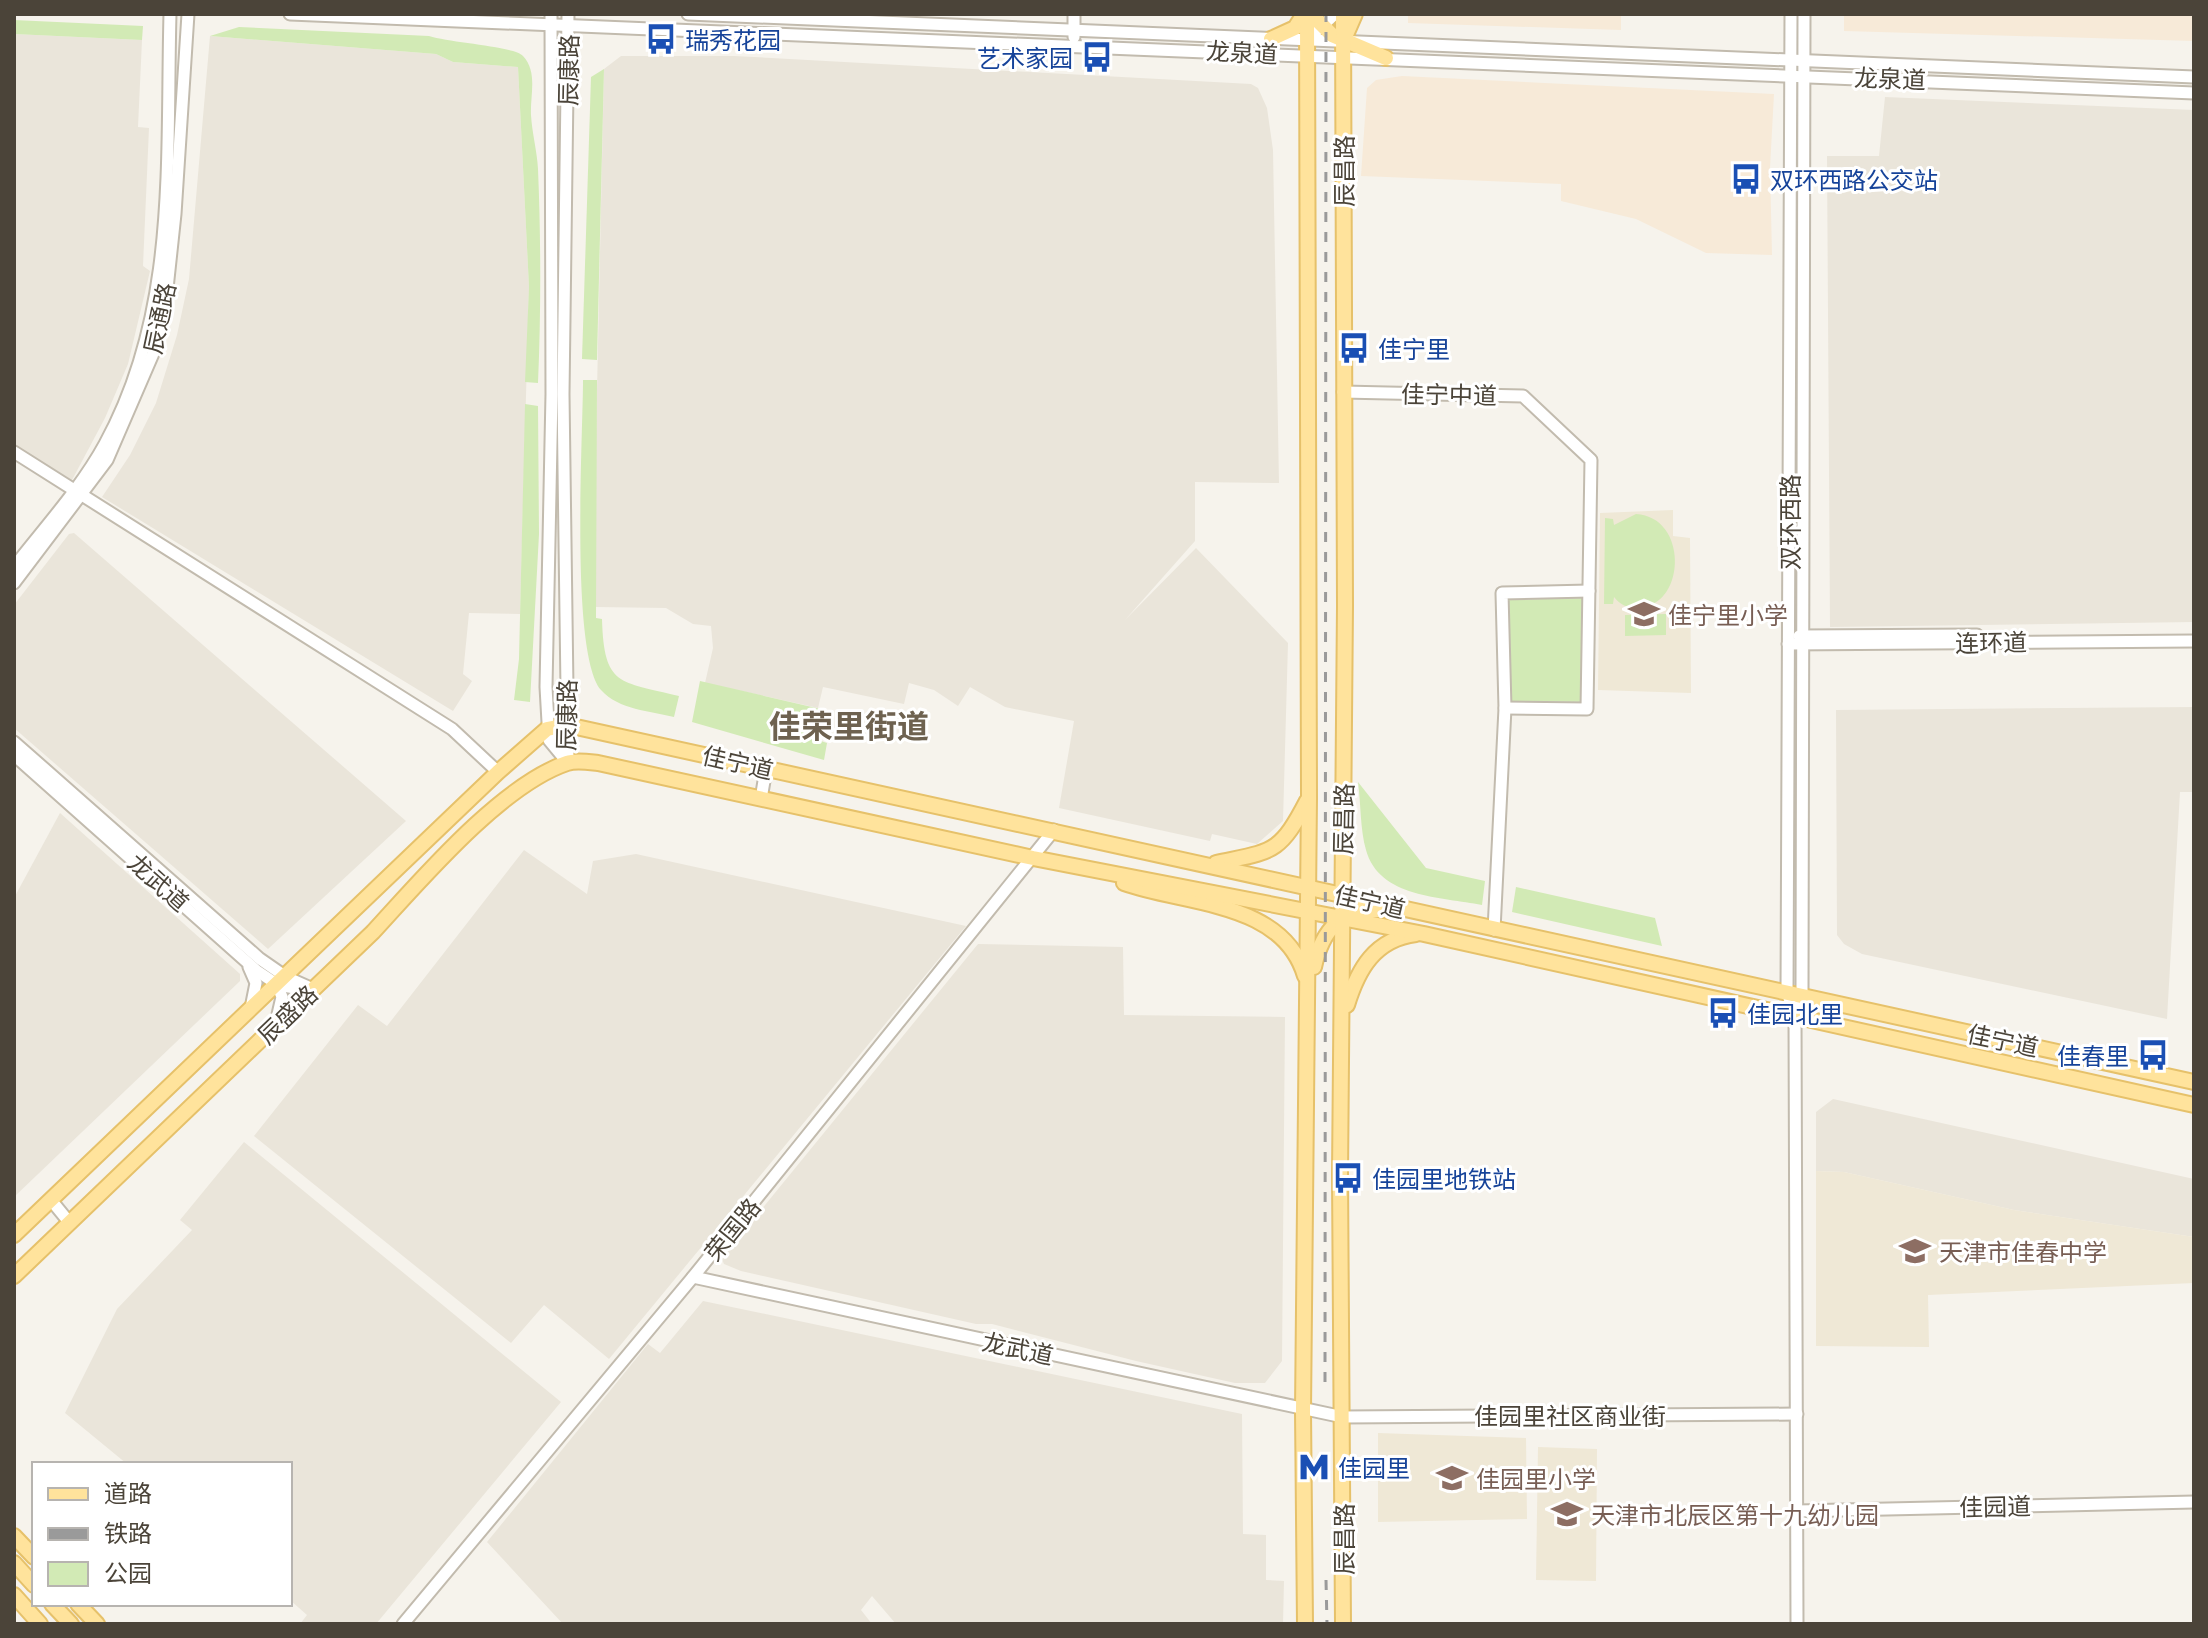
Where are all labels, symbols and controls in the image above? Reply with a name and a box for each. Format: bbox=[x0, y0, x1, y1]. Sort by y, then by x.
bus stop icon: 瑞秀花园 bbox=[644, 22, 678, 56]
place label: 瑞秀花园 bbox=[685, 23, 781, 56]
street label: 辰康路 bbox=[551, 34, 585, 106]
street label: 龙泉道 bbox=[1205, 34, 1279, 70]
bus stop icon: 艺术家园 bbox=[1080, 40, 1114, 74]
place label: 艺术家园 bbox=[977, 41, 1073, 74]
street label: 龙泉道 bbox=[1853, 60, 1927, 96]
street label: 辰昌路 bbox=[1327, 135, 1360, 207]
bus stop icon: 双环西路公交站 bbox=[1729, 162, 1763, 196]
place label: 双环西路公交站 bbox=[1770, 163, 1938, 196]
street label: 辰通路 bbox=[135, 279, 183, 357]
bus stop icon: 佳宁里 bbox=[1337, 331, 1371, 365]
place label: 佳宁里 bbox=[1378, 332, 1450, 365]
street label: 佳宁中道 bbox=[1401, 377, 1497, 411]
street label: 双环西路 bbox=[1773, 474, 1806, 570]
school or university icon: 佳宁里小学 bbox=[1627, 597, 1661, 631]
place label: 佳宁里小学 bbox=[1668, 598, 1788, 631]
street label: 连环道 bbox=[1955, 625, 2027, 659]
street label: 辰康路 bbox=[549, 679, 583, 751]
district label: 佳荣里街道 bbox=[769, 704, 929, 747]
street label: 佳宁道 bbox=[699, 738, 777, 786]
street label: 辰昌路 bbox=[1326, 783, 1360, 855]
street label: 龙武道 bbox=[121, 846, 197, 918]
street label: 佳宁道 bbox=[1331, 877, 1409, 925]
street label: 辰盛路 bbox=[250, 977, 324, 1051]
bus stop icon: 佳园北里 bbox=[1706, 996, 1740, 1030]
place label: 佳园北里 bbox=[1747, 997, 1843, 1030]
street label: 佳宁道 bbox=[1964, 1016, 2042, 1064]
bus stop icon: 佳春里 bbox=[2136, 1038, 2170, 1072]
place label: 佳春里 bbox=[2057, 1039, 2129, 1072]
bus stop icon: 佳园里地铁站 bbox=[1331, 1161, 1365, 1195]
place label: 佳园里地铁站 bbox=[1372, 1162, 1516, 1195]
street label: 荣国路 bbox=[697, 1191, 767, 1267]
school or university icon: 天津市佳春中学 bbox=[1898, 1234, 1932, 1268]
place label: 天津市佳春中学 bbox=[1939, 1235, 2107, 1268]
street label: 龙武道 bbox=[979, 1324, 1057, 1372]
street label: 佳园里社区商业街 bbox=[1474, 1399, 1666, 1432]
metro station icon: 佳园里 bbox=[1297, 1450, 1331, 1484]
place label: 佳园里 bbox=[1338, 1451, 1410, 1484]
school or university icon: 佳园里小学 bbox=[1435, 1461, 1469, 1495]
legend bbox=[32, 1462, 292, 1606]
place label: 佳园里小学 bbox=[1476, 1462, 1596, 1495]
text: 道路 bbox=[104, 1476, 152, 1509]
street label: 佳园道 bbox=[1959, 1489, 2031, 1523]
school or university icon: 天津市北辰区第十九幼儿园 bbox=[1550, 1497, 1584, 1531]
place label: 天津市北辰区第十九幼儿园 bbox=[1591, 1498, 1879, 1531]
street label: 辰昌路 bbox=[1327, 1503, 1360, 1575]
text: 铁路 bbox=[104, 1516, 152, 1549]
text: 公园 bbox=[104, 1556, 152, 1589]

